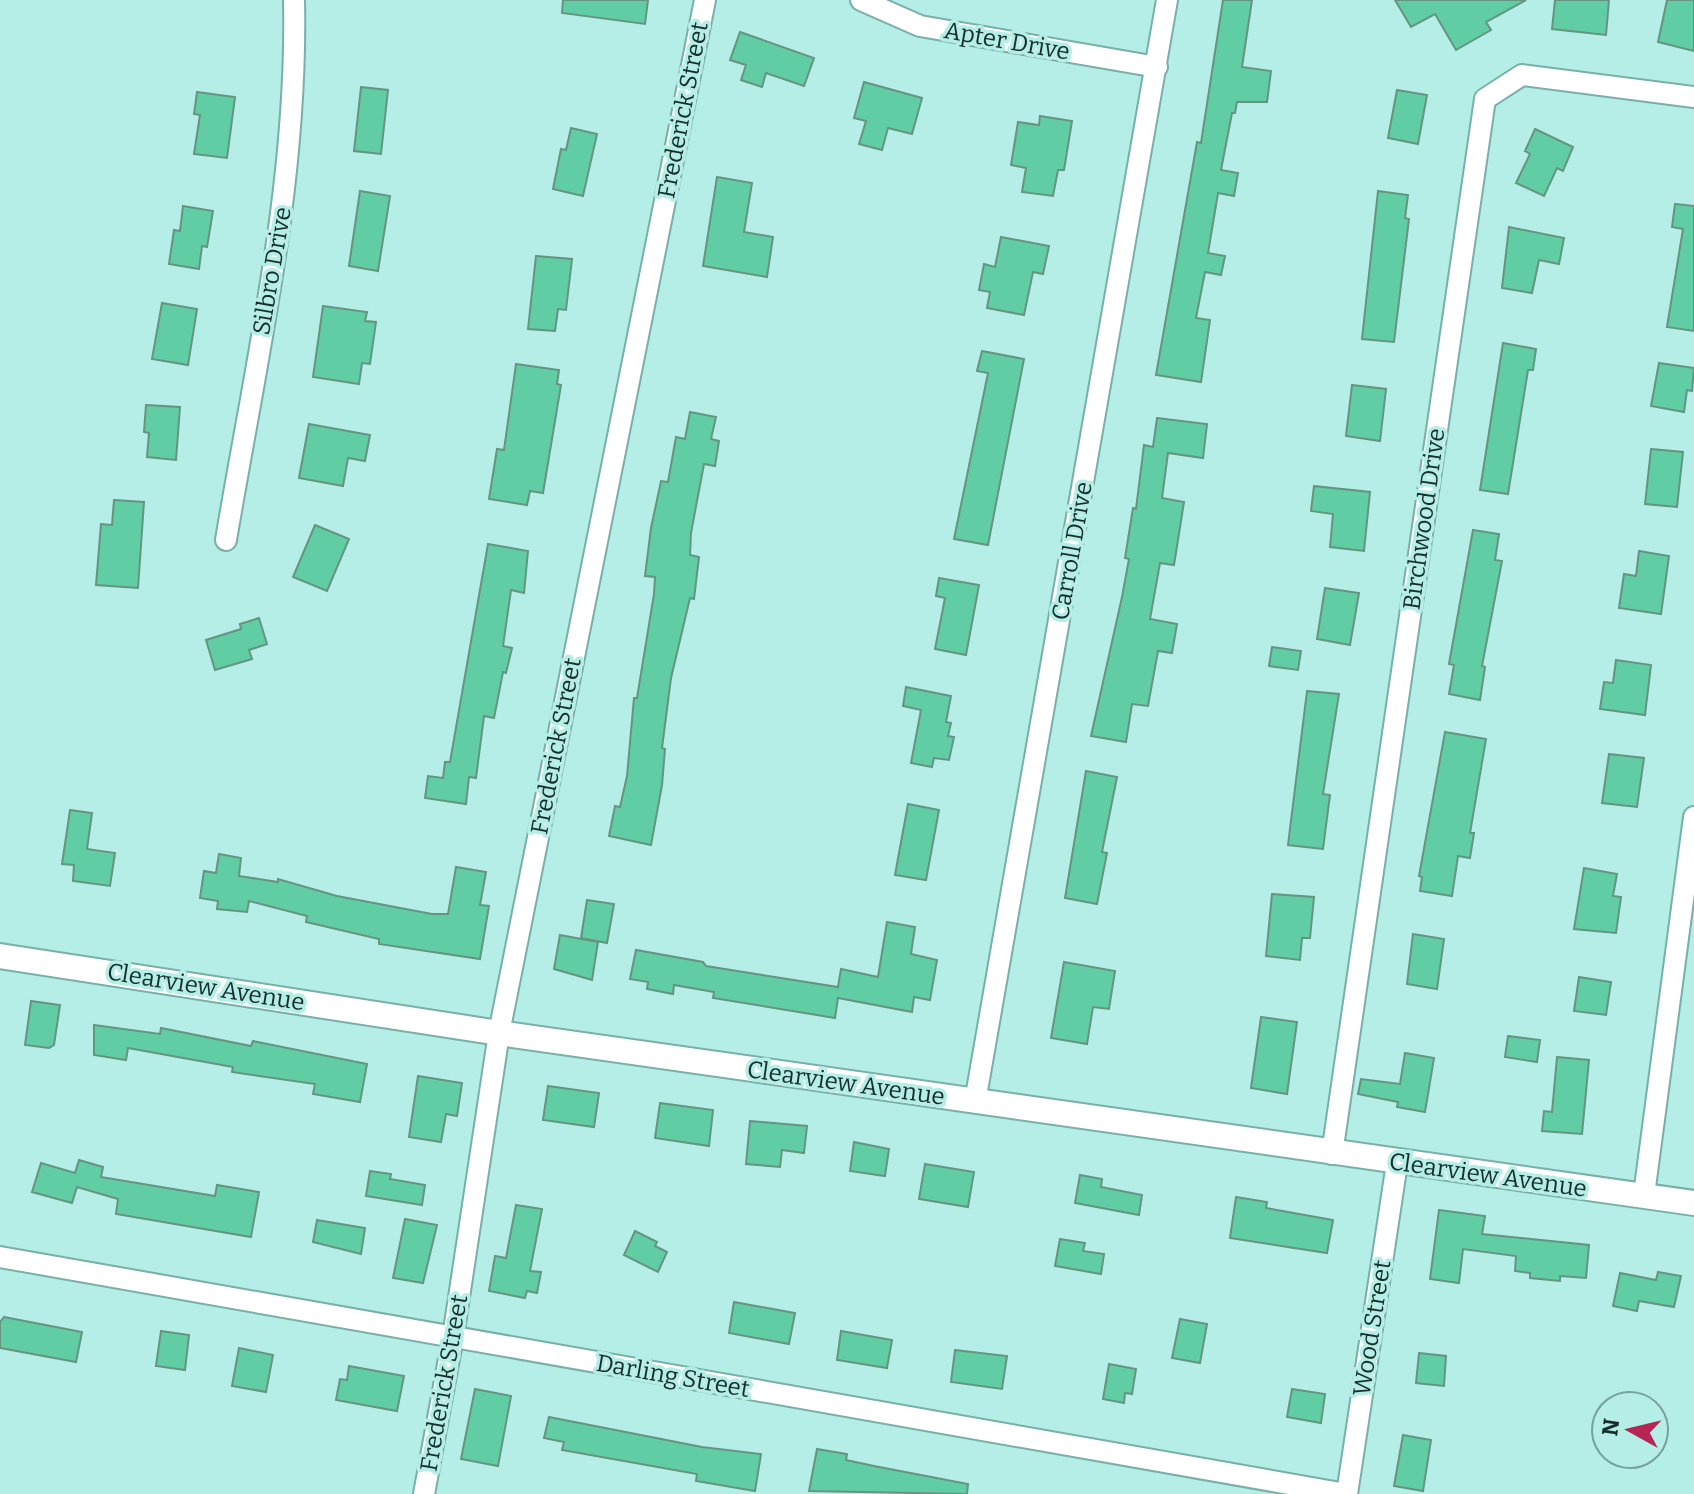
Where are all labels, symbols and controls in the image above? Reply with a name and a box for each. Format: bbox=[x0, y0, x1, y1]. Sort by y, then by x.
street label: Apter Drive bbox=[942, 16, 1072, 66]
street label: Frederick Street bbox=[652, 19, 714, 201]
street label: Silbro Drive bbox=[247, 205, 297, 337]
street label: Birchwood Drive bbox=[1397, 426, 1451, 612]
street label: Carroll Drive bbox=[1046, 480, 1098, 622]
street label: Frederick Street bbox=[525, 655, 587, 837]
street label: Clearview Avenue bbox=[105, 958, 307, 1016]
street label: Clearview Avenue bbox=[745, 1055, 947, 1111]
street label: Clearview Avenue bbox=[1387, 1147, 1589, 1203]
street label: Wood Street bbox=[1347, 1258, 1397, 1398]
street label: Frederick Street bbox=[415, 1292, 473, 1474]
street label: Darling Street bbox=[594, 1349, 752, 1403]
north arrow bbox=[1590, 1390, 1670, 1470]
text: N bbox=[1596, 1417, 1625, 1438]

